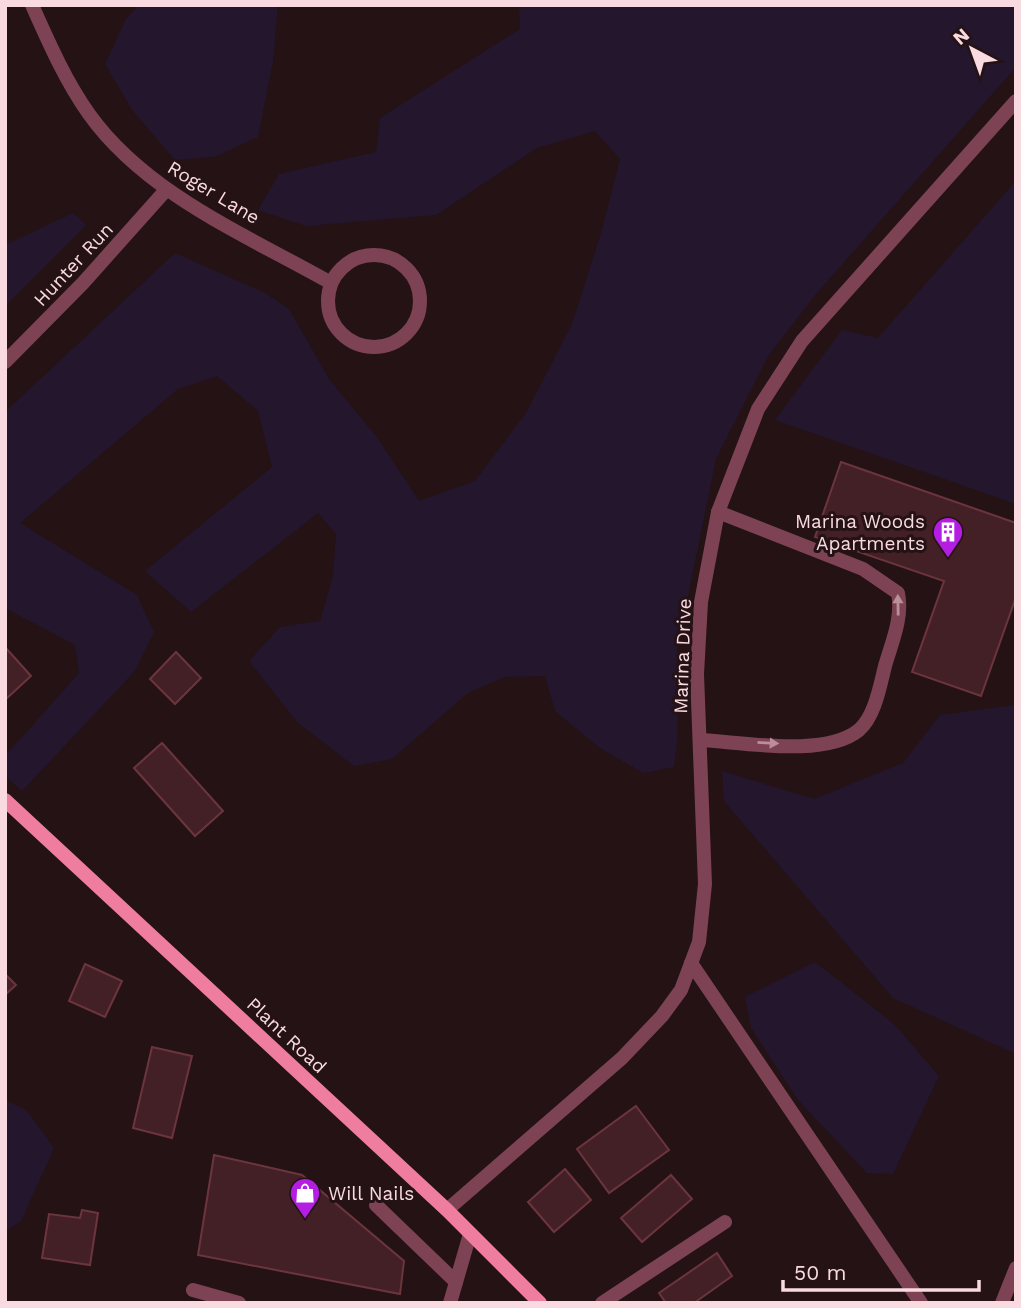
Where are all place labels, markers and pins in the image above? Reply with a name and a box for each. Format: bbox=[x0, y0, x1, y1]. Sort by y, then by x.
place label: Marina Woods Apartments bbox=[795, 510, 925, 555]
building icon: Marina Woods Apartments bbox=[931, 515, 965, 559]
shop icon: Will Nails bbox=[288, 1176, 322, 1220]
place label: Will Nails bbox=[328, 1182, 414, 1205]

